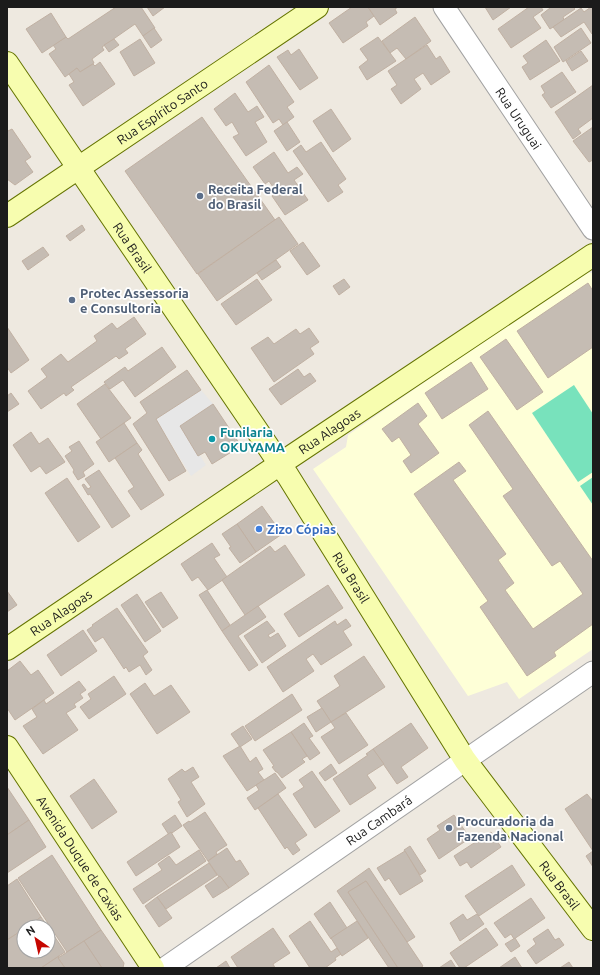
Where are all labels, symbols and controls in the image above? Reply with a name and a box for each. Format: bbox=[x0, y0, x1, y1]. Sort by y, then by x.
street label: Rua Espírito Santo bbox=[114, 76, 210, 147]
street label: Rua Uruguai bbox=[493, 85, 544, 152]
place label: Receita Federal do Brasil bbox=[208, 182, 303, 211]
marker: Receita Federal do Brasil bbox=[195, 191, 205, 201]
street label: Rua Brasil bbox=[111, 220, 155, 275]
place label: Protec Assessoria e Consultoria bbox=[80, 286, 189, 315]
marker: Protec Assessoria e Consultoria bbox=[67, 295, 77, 305]
street label: Rua Alagoas bbox=[296, 405, 363, 457]
place label: Funilaria OKUYAMA bbox=[220, 425, 286, 454]
marker: Funilaria OKUYAMA bbox=[207, 434, 217, 444]
place label: Zizo Cópias bbox=[267, 522, 336, 536]
marker: Zizo Cópias bbox=[254, 524, 264, 534]
street label: Rua Brasil bbox=[330, 549, 373, 606]
street label: Rua Alagoas bbox=[27, 587, 95, 638]
street label: Rua Cambará bbox=[343, 792, 415, 848]
street label: Avenida Duque de Caxias bbox=[34, 793, 127, 923]
place label: Procuradoria da Fazenda Nacional bbox=[457, 814, 563, 843]
marker: Procuradoria da Fazenda Nacional bbox=[444, 823, 454, 833]
street label: Rua Brasil bbox=[537, 858, 583, 913]
north arrow bbox=[16, 919, 56, 959]
text: N bbox=[24, 923, 37, 938]

